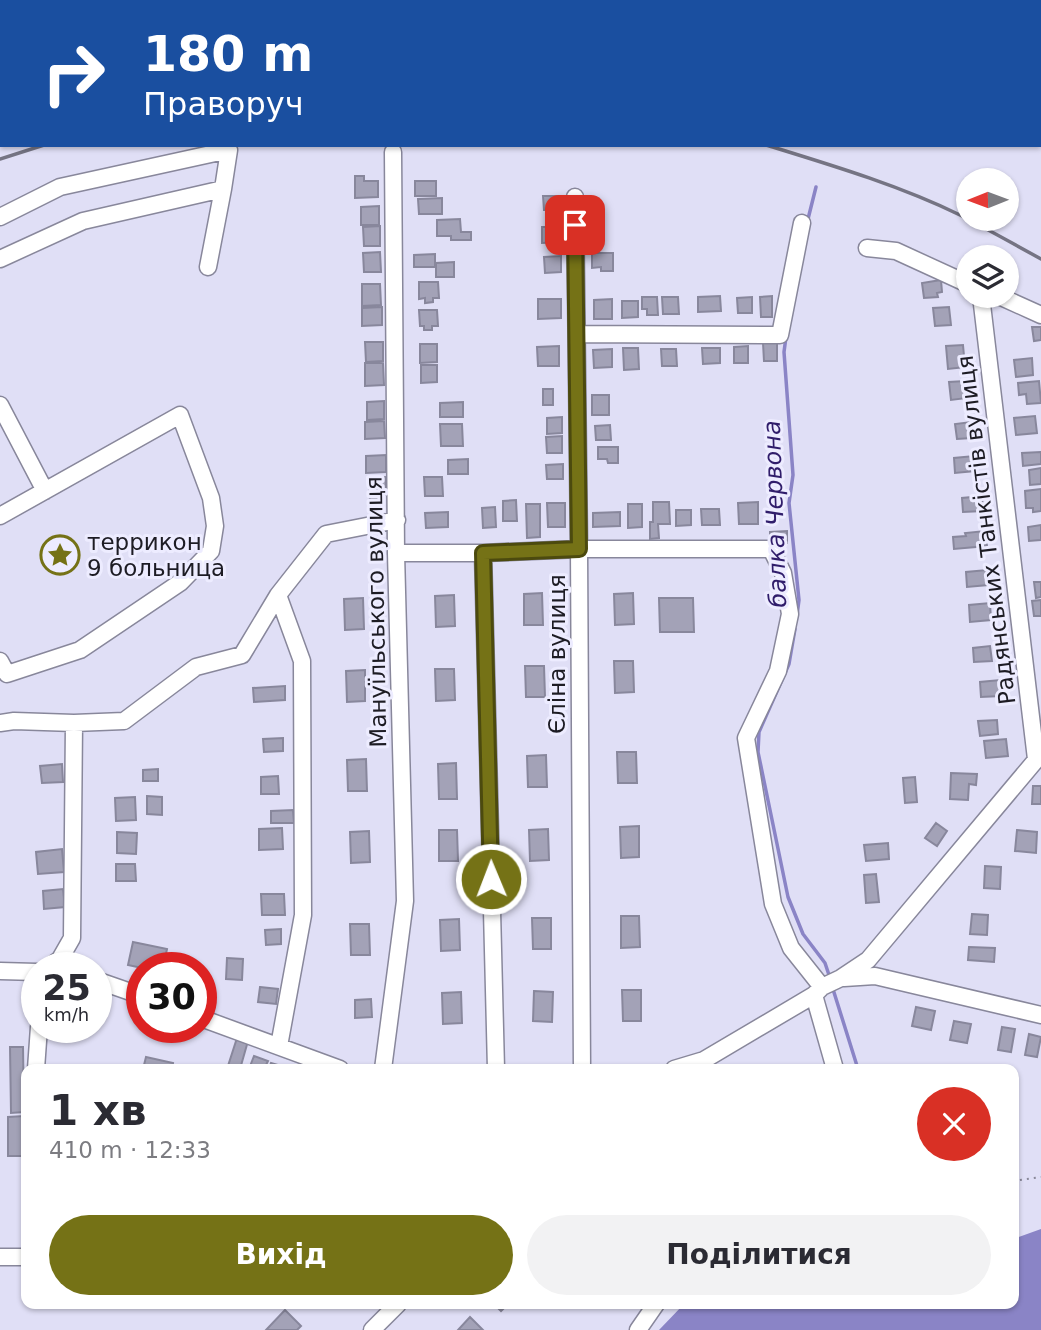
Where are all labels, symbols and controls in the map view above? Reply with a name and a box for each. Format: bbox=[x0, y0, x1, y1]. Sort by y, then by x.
text: 180 m bbox=[143, 26, 313, 83]
icon: right bbox=[28, 28, 119, 119]
text: Праворуч bbox=[143, 85, 304, 123]
north arrow bbox=[956, 168, 1018, 231]
map controls bbox=[956, 168, 1019, 308]
pin bbox=[545, 195, 605, 255]
icon: arrive bbox=[556, 206, 594, 244]
button: layers bbox=[956, 245, 1019, 308]
street label: Радянських Танкістів вулиця bbox=[952, 354, 1020, 706]
water label: балка Червона bbox=[758, 420, 792, 608]
street label: Мануїльського вулиця bbox=[361, 476, 391, 748]
place label: террикон 9 больница bbox=[87, 529, 225, 581]
place icon: террикон 9 больница bbox=[39, 534, 81, 576]
street label: Єліна вулиця bbox=[544, 574, 570, 734]
position arrow bbox=[454, 842, 528, 916]
speed limit sign: 30 bbox=[126, 952, 217, 1043]
text: 25 bbox=[42, 968, 91, 1008]
text: km/h bbox=[44, 1004, 89, 1025]
text: 1 хв bbox=[49, 1086, 147, 1135]
button: close bbox=[917, 1087, 991, 1161]
text: 410 m · 12:33 bbox=[49, 1137, 211, 1163]
button: Вихід bbox=[49, 1215, 513, 1295]
button: Поділитися bbox=[527, 1215, 991, 1295]

